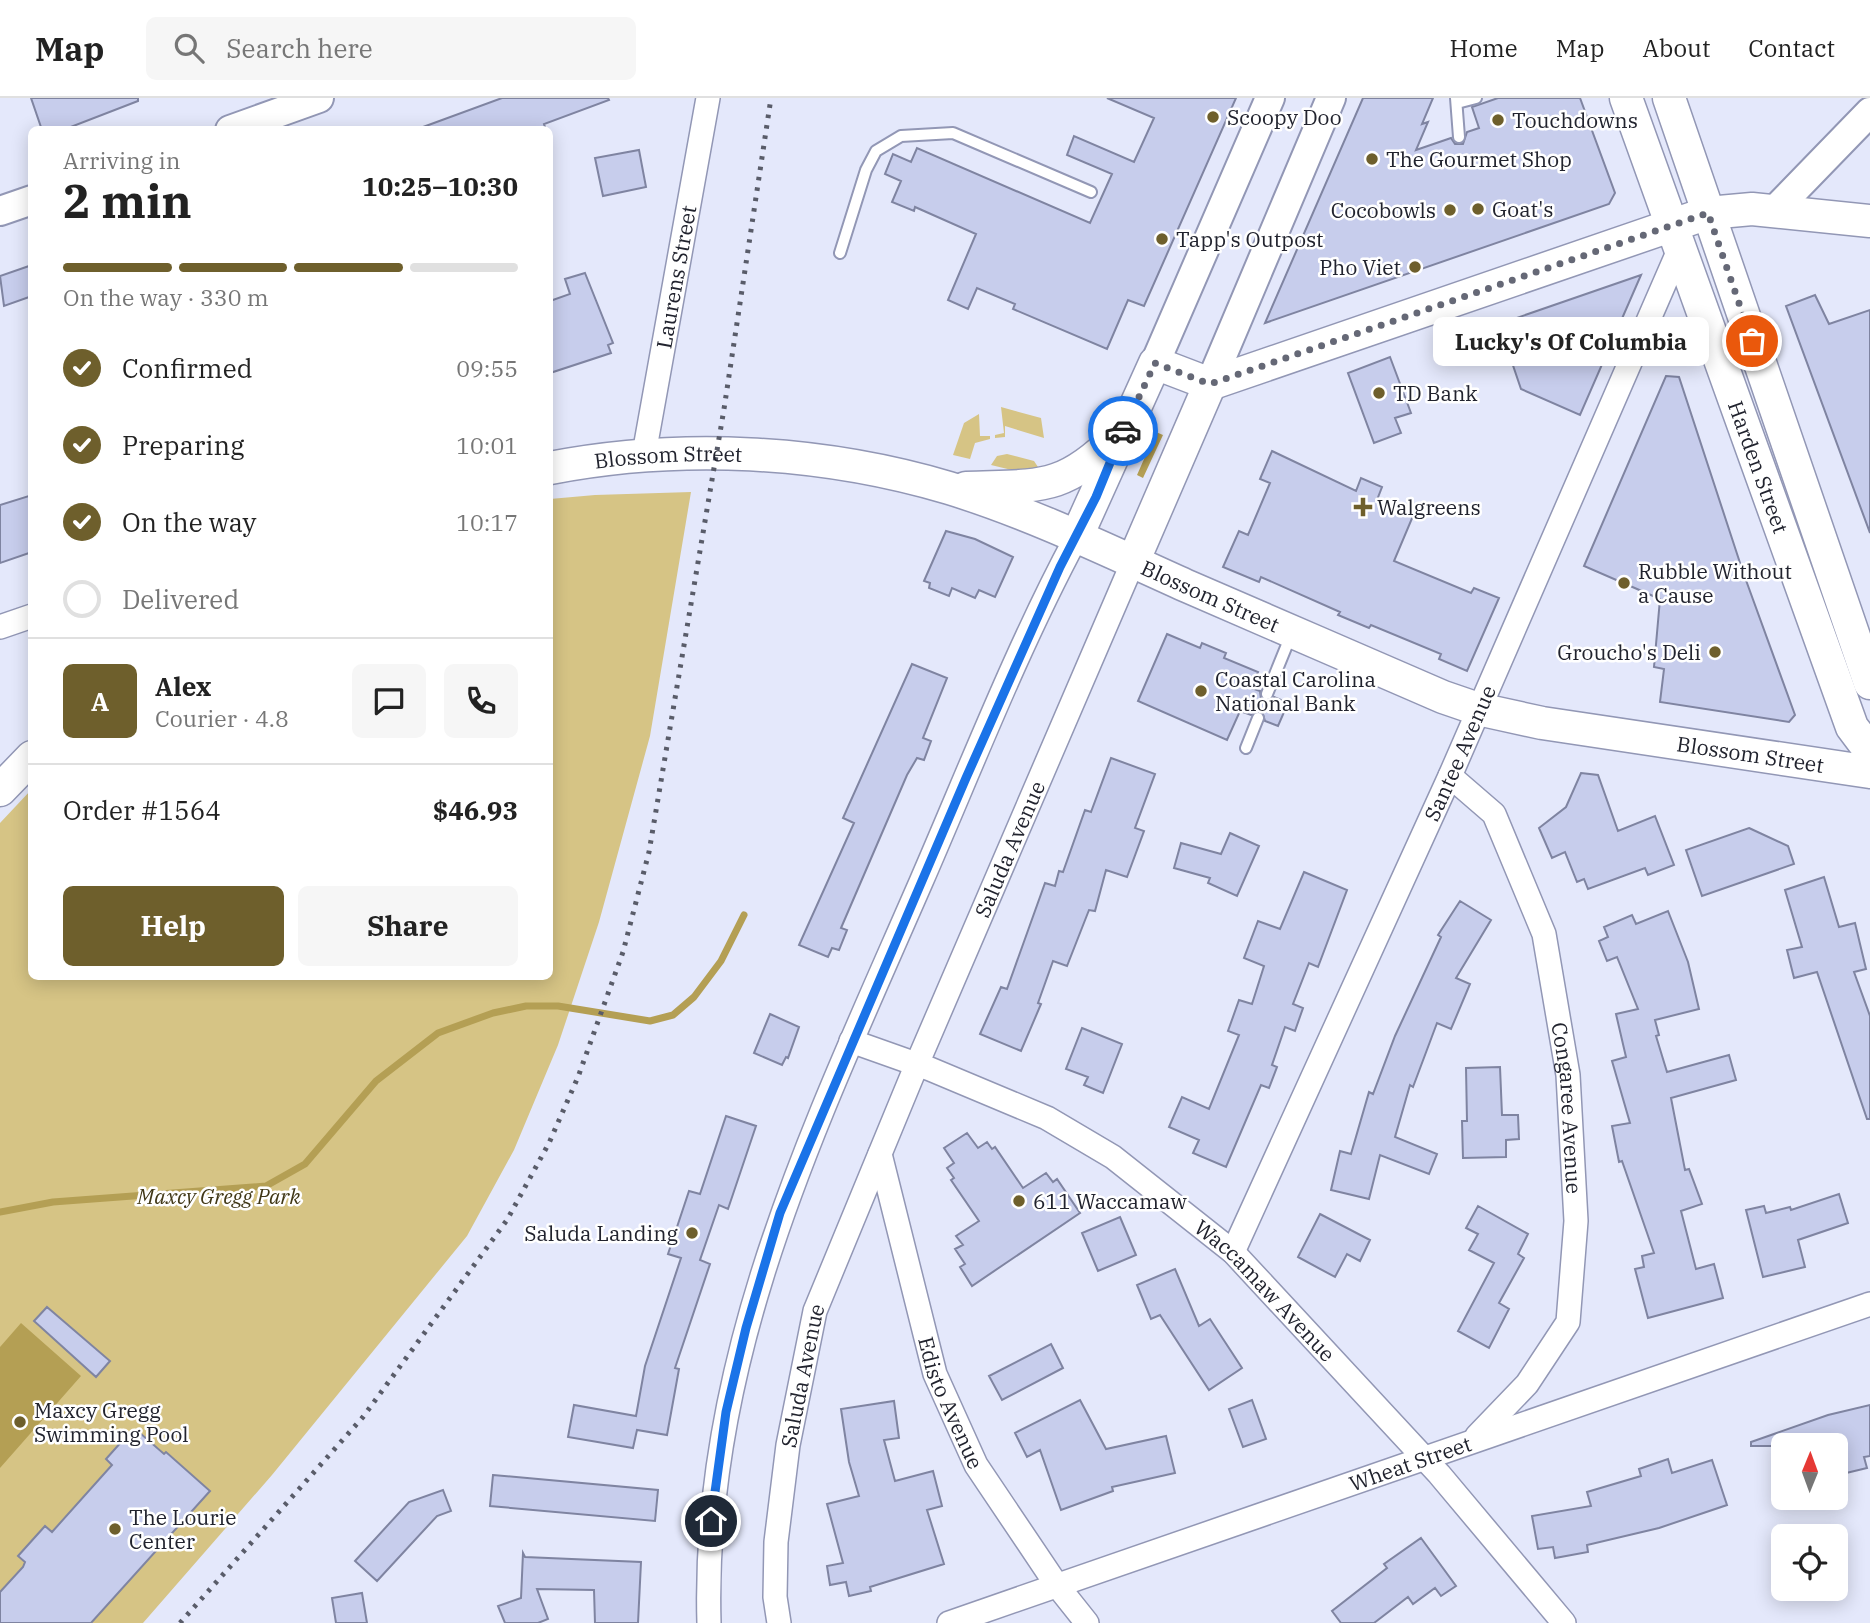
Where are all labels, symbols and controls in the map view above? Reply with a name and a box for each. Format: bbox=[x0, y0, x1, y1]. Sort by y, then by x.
search box bbox=[146, 17, 636, 80]
text: Map bbox=[35, 27, 104, 70]
icon: search bbox=[170, 29, 208, 67]
text: Search here bbox=[226, 31, 373, 65]
text: Home bbox=[1450, 32, 1518, 64]
text: Map bbox=[1556, 32, 1604, 64]
text: About bbox=[1642, 32, 1710, 64]
text: Contact bbox=[1748, 32, 1835, 64]
place label: Scoopy Doo bbox=[1227, 103, 1342, 131]
place label: Touchdowns bbox=[1512, 106, 1638, 134]
marker: Scoopy Doo bbox=[1205, 109, 1221, 125]
marker: Touchdowns bbox=[1490, 112, 1506, 128]
text: Arriving in bbox=[63, 145, 180, 175]
place label: The Gourmet Shop bbox=[1386, 145, 1572, 173]
marker: The Gourmet Shop bbox=[1364, 151, 1380, 167]
text: 10:25–10:30 bbox=[362, 169, 518, 203]
text: 2 min bbox=[63, 171, 192, 231]
place label: Goat's bbox=[1492, 195, 1554, 223]
place label: Cocobowls bbox=[1331, 196, 1436, 224]
marker: Goat's bbox=[1470, 201, 1486, 217]
marker: Cocobowls bbox=[1442, 202, 1458, 218]
street label: Laurens Street bbox=[649, 203, 702, 351]
place label: Tapp's Outpost bbox=[1176, 225, 1324, 253]
marker: Tapp's Outpost bbox=[1154, 231, 1170, 247]
place label: Pho Viet bbox=[1319, 253, 1401, 281]
marker: Pho Viet bbox=[1407, 259, 1423, 275]
text: On the way · 330 m bbox=[63, 282, 269, 312]
pin bbox=[1722, 311, 1782, 371]
callout: Lucky's Of Columbia bbox=[1434, 316, 1710, 366]
icon: bag bbox=[1733, 322, 1771, 360]
text: Lucky's Of Columbia bbox=[1455, 326, 1687, 356]
icon: check bbox=[63, 349, 101, 387]
text: Confirmed bbox=[122, 351, 253, 385]
text: 09:55 bbox=[456, 353, 518, 383]
place label: TD Bank bbox=[1393, 379, 1478, 407]
marker: TD Bank bbox=[1371, 385, 1387, 401]
courier bbox=[1088, 396, 1158, 466]
street label: Harden Street bbox=[1722, 397, 1795, 537]
icon: car bbox=[1104, 412, 1142, 450]
icon: check bbox=[63, 426, 101, 464]
text: Preparing bbox=[122, 428, 244, 462]
text: 10:01 bbox=[456, 430, 518, 460]
street label: Blossom Street bbox=[592, 439, 743, 475]
place label: Walgreens bbox=[1377, 493, 1481, 521]
marker: Walgreens bbox=[1355, 499, 1371, 515]
icon: check bbox=[63, 503, 101, 541]
text: On the way bbox=[122, 505, 256, 539]
text: 10:17 bbox=[456, 507, 518, 537]
street label: Blossom Street bbox=[1137, 553, 1284, 639]
place label: Rubble Without a Cause bbox=[1638, 557, 1792, 609]
marker: Rubble Without a Cause bbox=[1616, 575, 1632, 591]
text: Delivered bbox=[122, 582, 239, 616]
place label: Groucho's Deli bbox=[1557, 638, 1701, 666]
marker: Groucho's Deli bbox=[1707, 644, 1723, 660]
button: chat bbox=[352, 664, 426, 738]
button: phone bbox=[444, 664, 518, 738]
place label: Coastal Carolina National Bank bbox=[1215, 665, 1376, 717]
text: Alex bbox=[155, 669, 211, 703]
street label: Santee Avenue bbox=[1417, 681, 1502, 826]
marker: Coastal Carolina National Bank bbox=[1193, 683, 1209, 699]
text: A bbox=[91, 684, 109, 718]
text: Courier · 4.8 bbox=[155, 703, 289, 733]
street label: Blossom Street bbox=[1675, 729, 1826, 779]
street label: Saluda Avenue bbox=[968, 776, 1051, 922]
text: Order #1564 bbox=[63, 793, 221, 827]
text: $46.93 bbox=[433, 793, 518, 827]
button: Help bbox=[63, 886, 284, 966]
button: Share bbox=[298, 886, 518, 966]
street label: Congaree Avenue bbox=[1545, 1020, 1588, 1194]
park label: Maxcy Gregg Park bbox=[136, 1182, 302, 1210]
place label: 611 Waccamaw bbox=[1033, 1187, 1187, 1215]
marker: 611 Waccamaw bbox=[1011, 1193, 1027, 1209]
street label: Waccamaw Avenue bbox=[1189, 1213, 1342, 1367]
place label: Saluda Landing bbox=[524, 1219, 679, 1247]
marker: Saluda Landing bbox=[684, 1225, 700, 1241]
street label: Saluda Avenue bbox=[774, 1299, 831, 1450]
street label: Edisto Avenue bbox=[912, 1334, 990, 1473]
place label: Maxcy Gregg Swimming Pool bbox=[34, 1396, 189, 1448]
marker: Maxcy Gregg Swimming Pool bbox=[12, 1414, 28, 1430]
street label: Wheat Street bbox=[1345, 1429, 1475, 1497]
north arrow bbox=[1771, 1433, 1848, 1510]
map controls bbox=[1771, 1433, 1848, 1601]
pin bbox=[681, 1491, 741, 1551]
icon: home bbox=[692, 1502, 730, 1540]
place label: The Lourie Center bbox=[129, 1503, 236, 1555]
marker: The Lourie Center bbox=[107, 1521, 123, 1537]
button: locate bbox=[1771, 1524, 1848, 1601]

